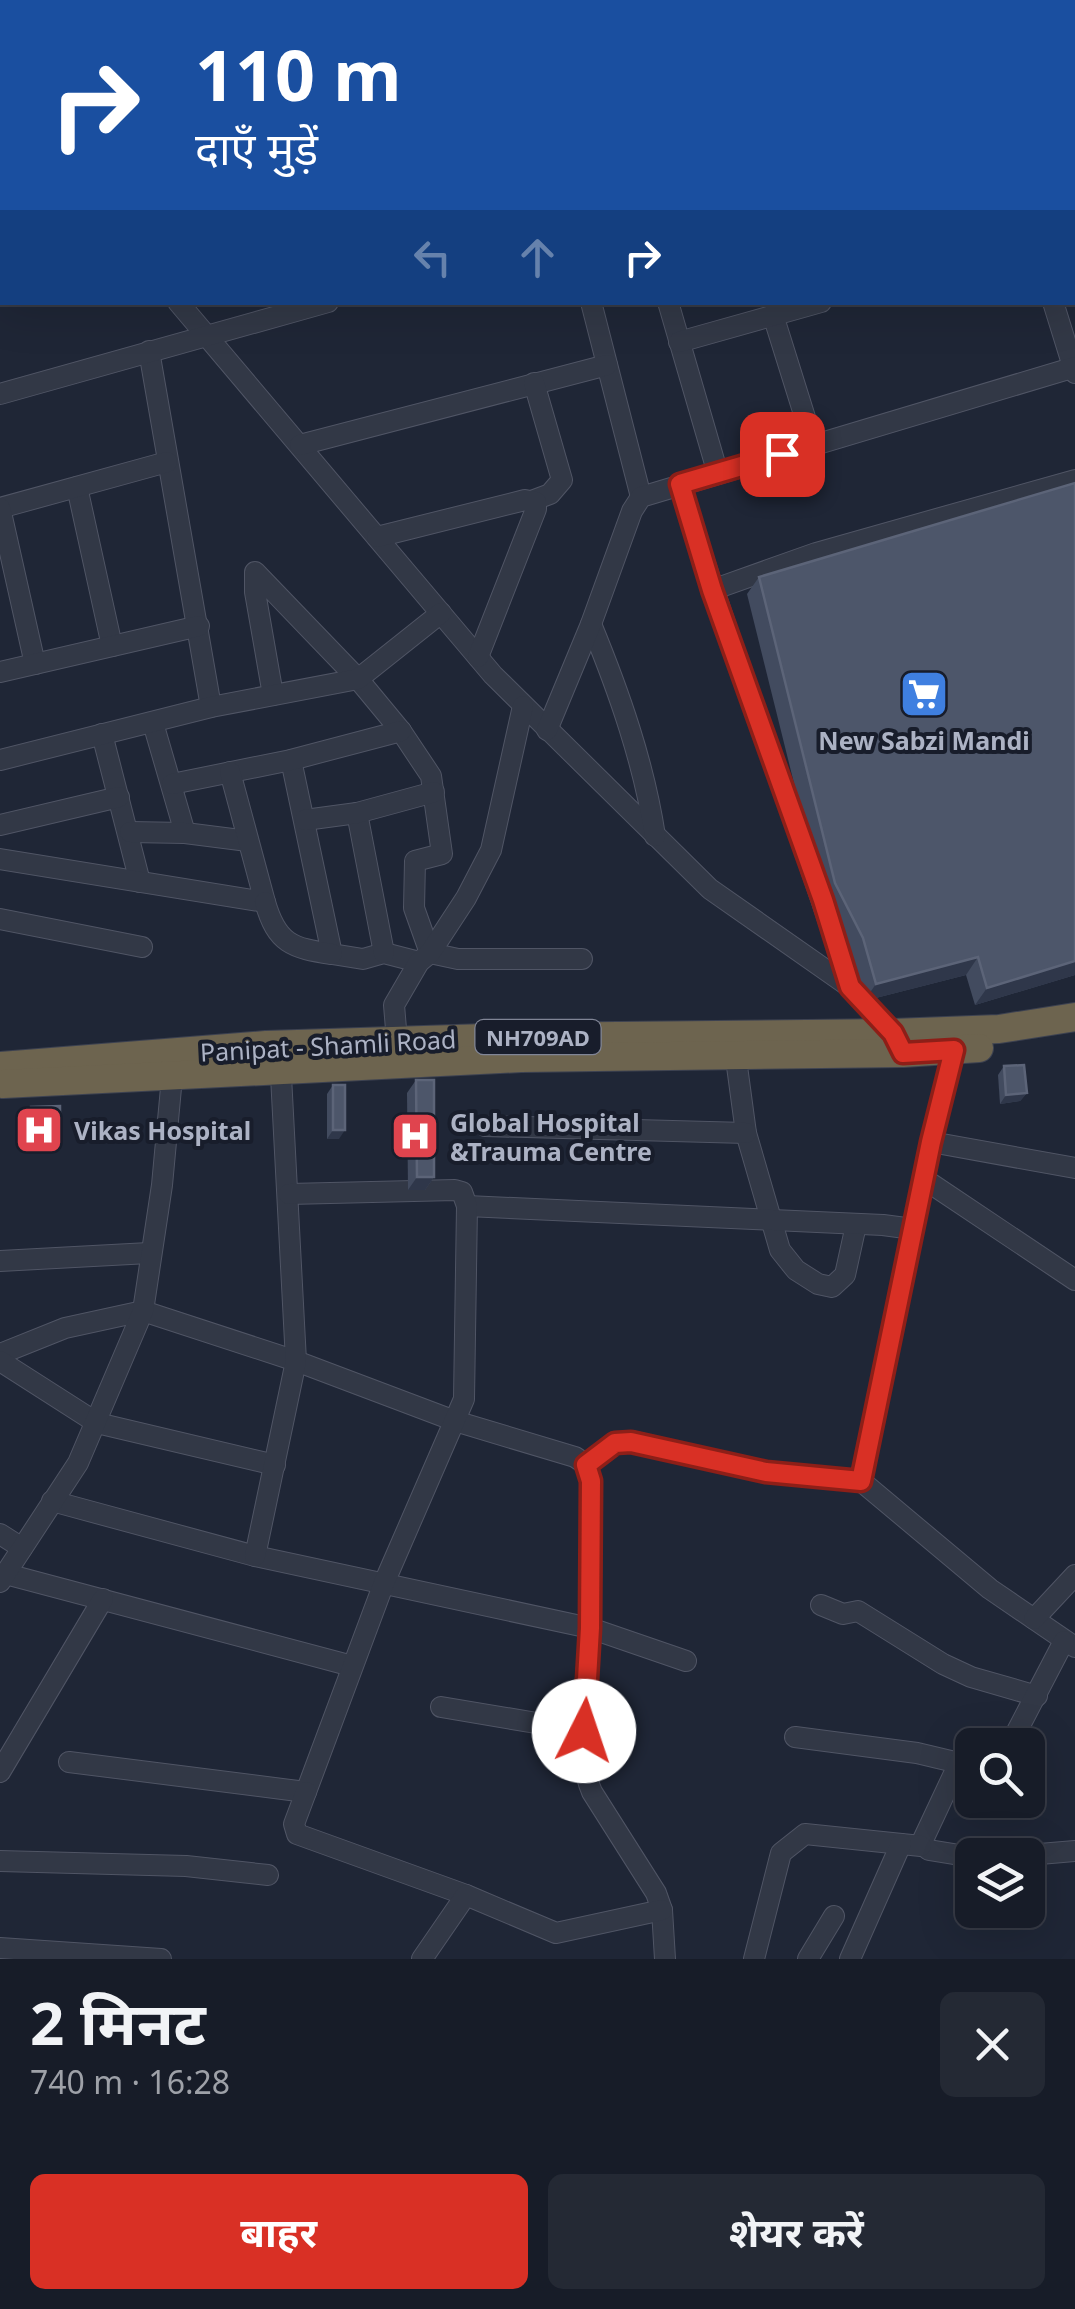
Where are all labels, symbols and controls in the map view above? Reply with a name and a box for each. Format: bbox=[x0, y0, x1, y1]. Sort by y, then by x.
text: 110 m bbox=[195, 26, 402, 122]
icon: right bbox=[30, 40, 160, 170]
text: दाएँ मुड़ें bbox=[195, 117, 318, 178]
icon: left bbox=[405, 230, 460, 285]
icon: ahead bbox=[510, 230, 565, 285]
icon: right bbox=[615, 230, 670, 285]
pin bbox=[740, 412, 825, 497]
icon: arrive bbox=[755, 427, 810, 482]
supermarket icon: New Sabzi Mandi bbox=[898, 668, 950, 720]
place label: New Sabzi Mandi bbox=[818, 723, 1030, 757]
road number: NH709AD bbox=[476, 1020, 600, 1054]
street label: Panipat - Shamli Road bbox=[199, 1021, 457, 1069]
hospital icon: Vikas Hospital bbox=[13, 1104, 65, 1156]
place label: Global Hospital &Trauma Centre bbox=[450, 1105, 652, 1168]
hospital icon: Global Hospital &Trauma Centre bbox=[389, 1110, 441, 1162]
place label: Vikas Hospital bbox=[74, 1113, 251, 1147]
position arrow bbox=[532, 1679, 636, 1783]
map controls bbox=[955, 1728, 1045, 1928]
button: search bbox=[955, 1728, 1045, 1818]
button: layers bbox=[955, 1838, 1045, 1928]
text: 2 मिनट bbox=[30, 1981, 206, 2063]
button: close bbox=[940, 1992, 1045, 2097]
text: 740 m · 16:28 bbox=[30, 2060, 230, 2103]
button: बाहर bbox=[30, 2174, 528, 2289]
button: शेयर करें bbox=[548, 2174, 1045, 2289]

